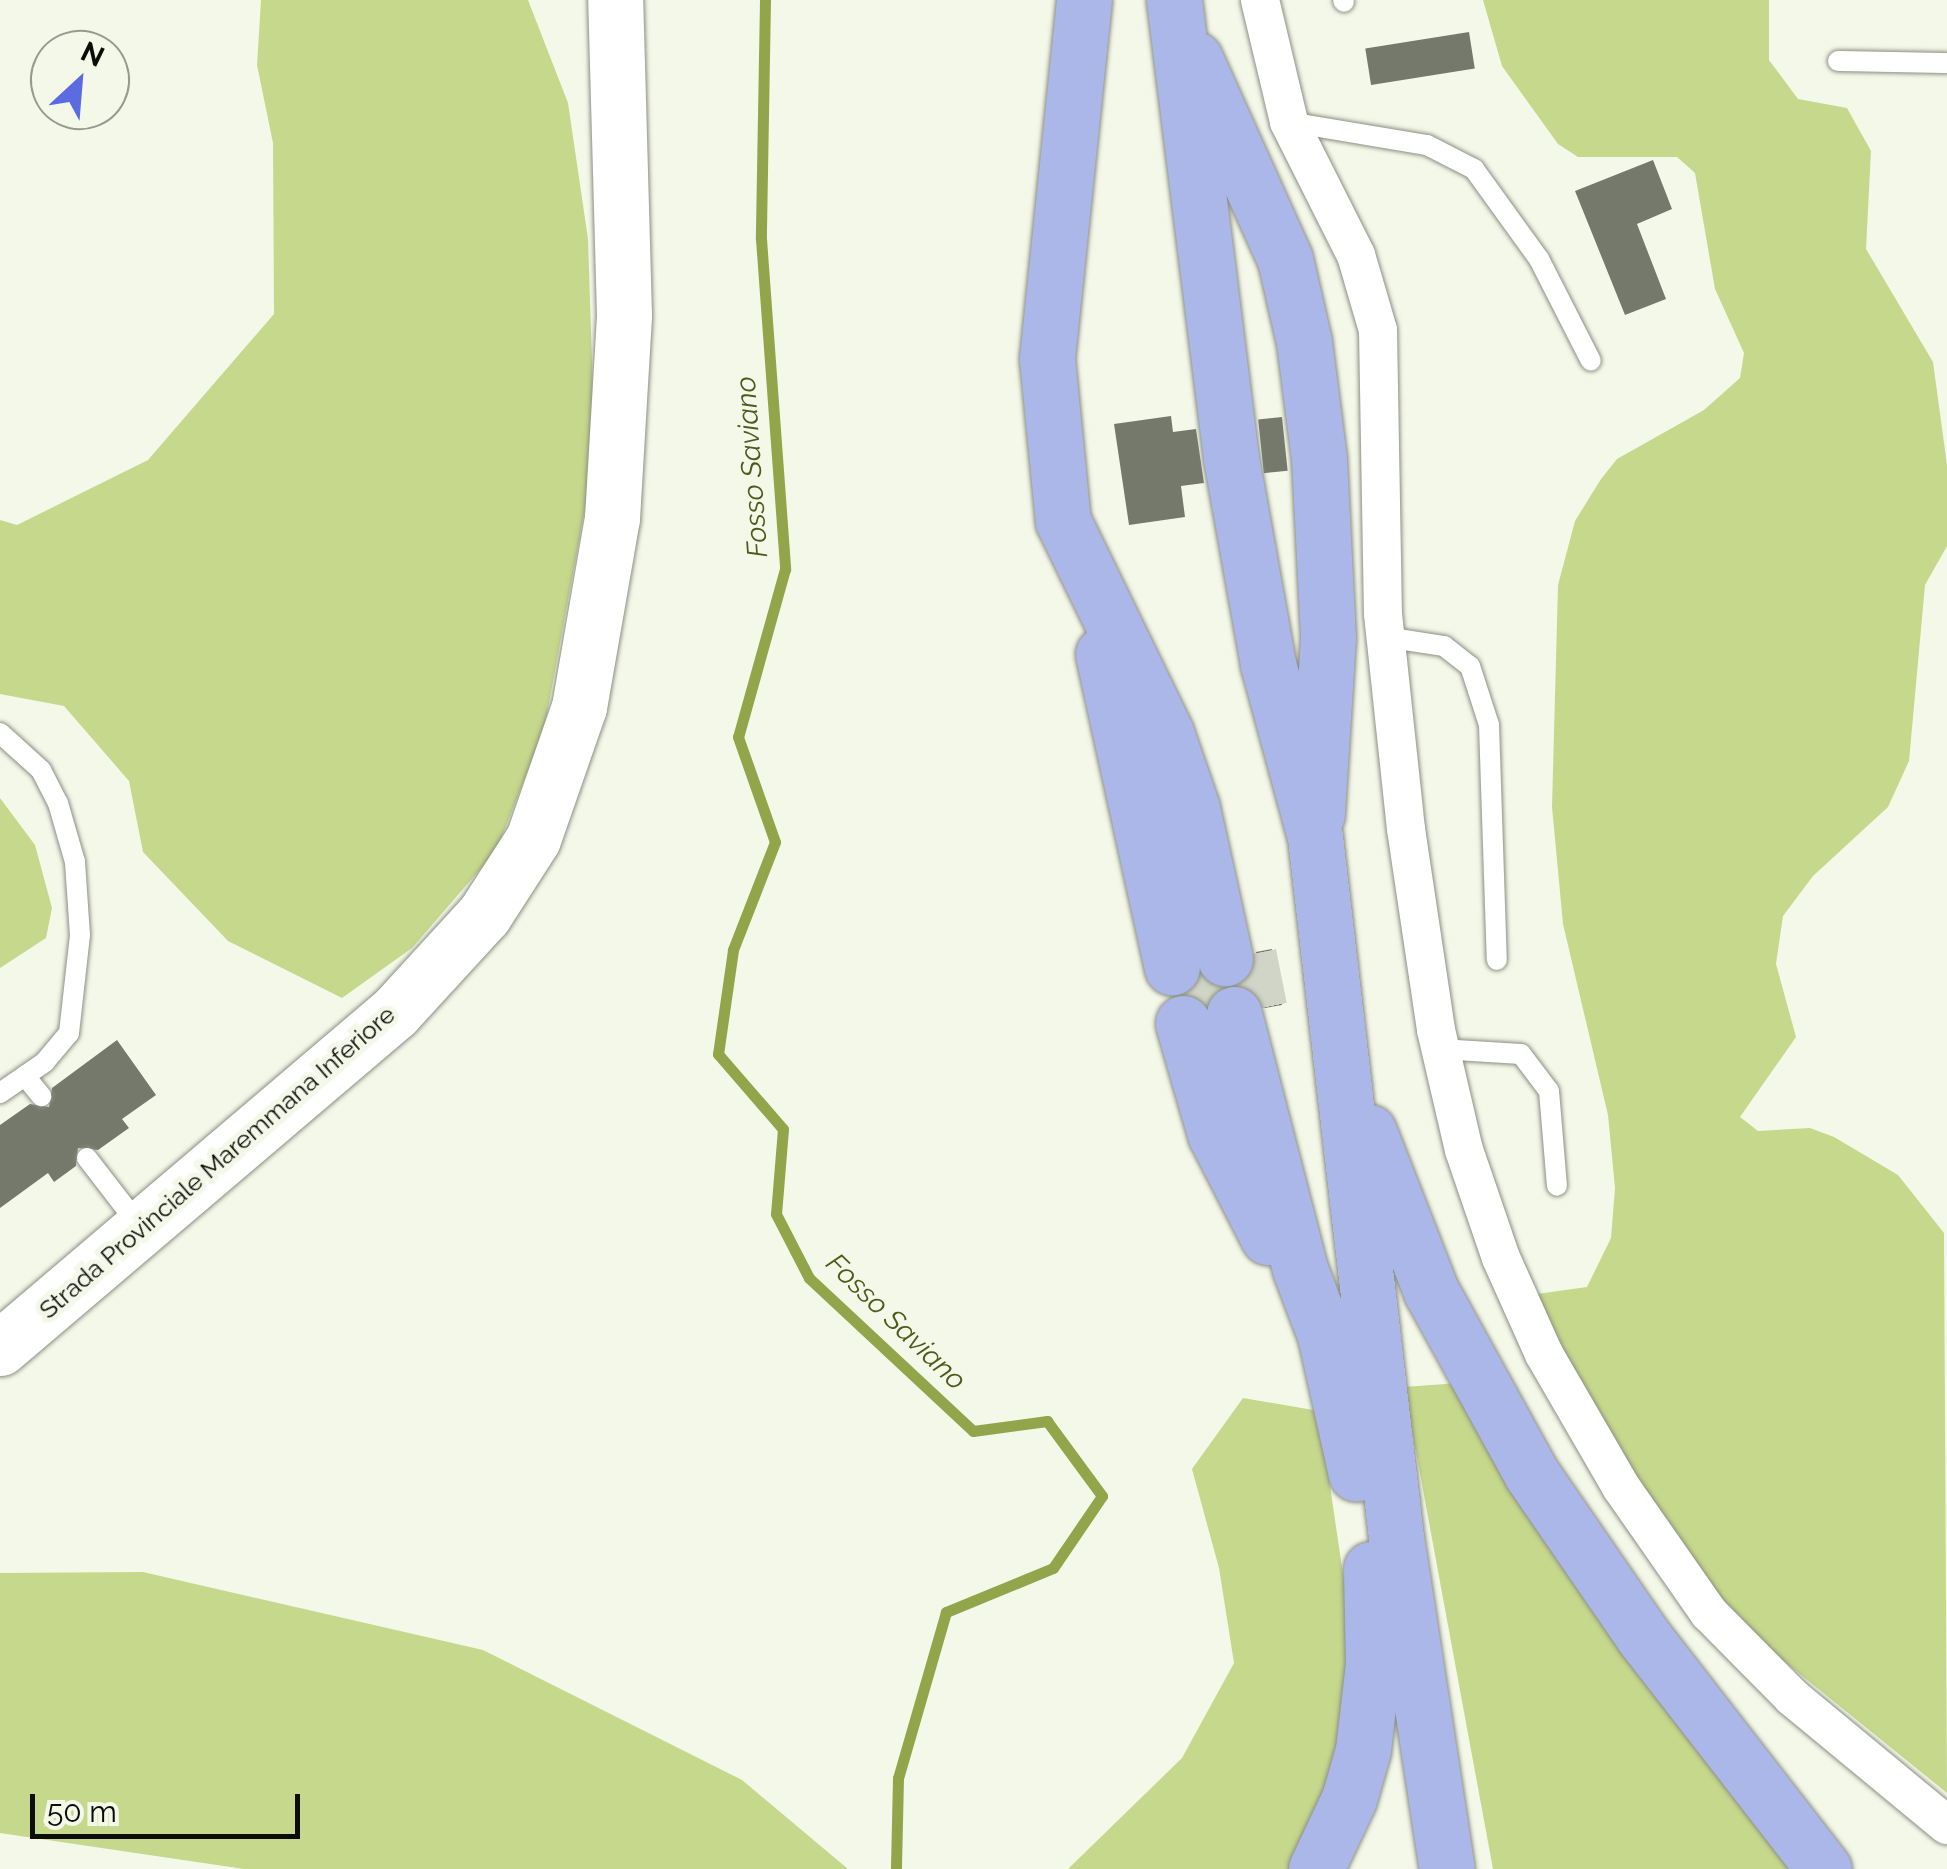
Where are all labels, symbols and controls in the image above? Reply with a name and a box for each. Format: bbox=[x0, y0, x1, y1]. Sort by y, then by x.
north arrow bbox=[30, 30, 130, 130]
text: N bbox=[76, 35, 109, 74]
water label: Fosso Saviano bbox=[729, 375, 775, 559]
street label: Strada Provinciale Maremmana Inferiore bbox=[33, 999, 401, 1325]
water label: Fosso Saviano bbox=[819, 1247, 973, 1397]
scale bar bbox=[35, 1774, 305, 1836]
text: 50 m bbox=[47, 1794, 117, 1829]

